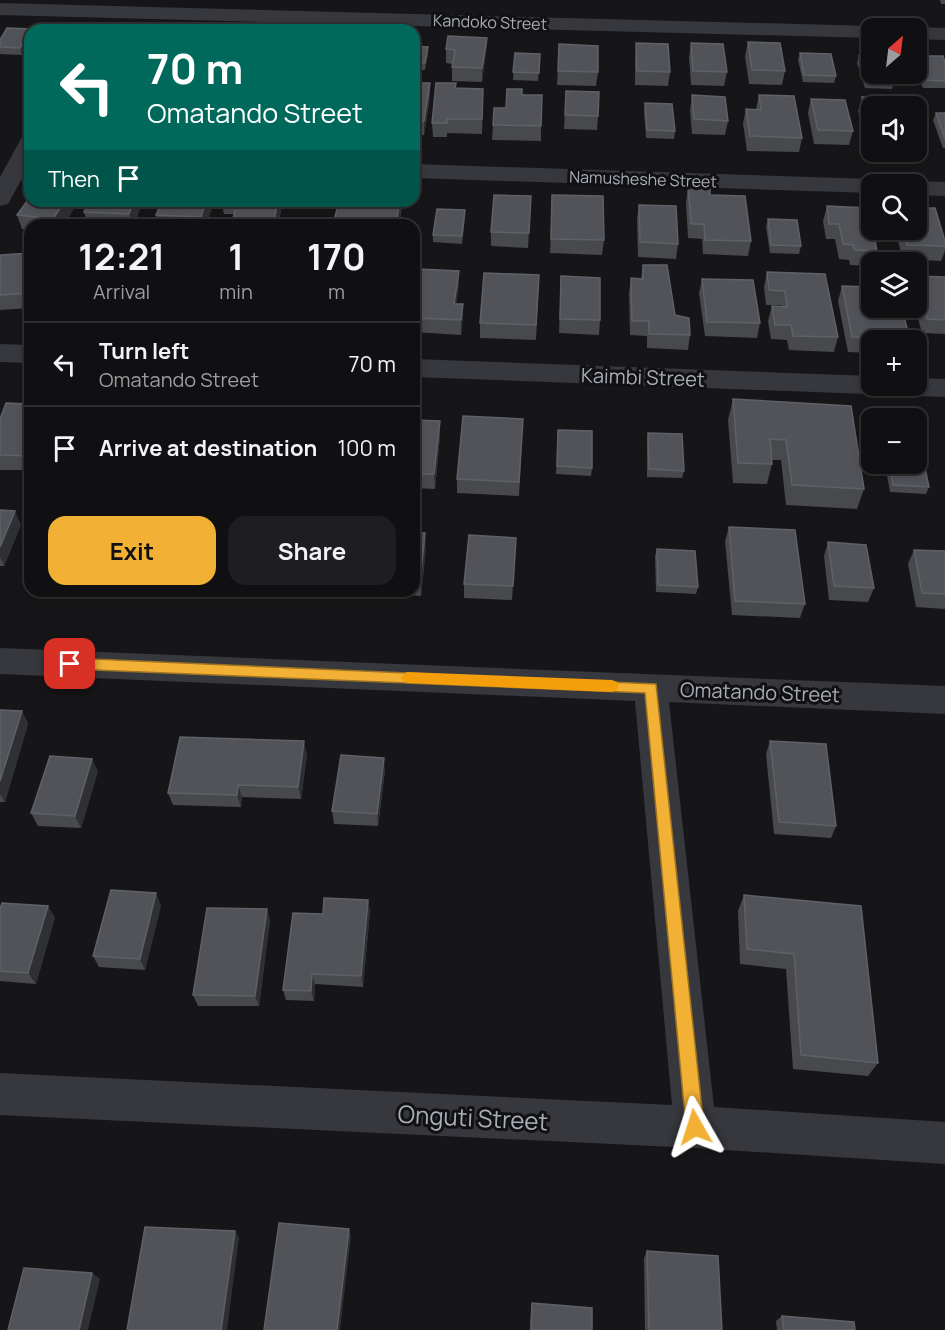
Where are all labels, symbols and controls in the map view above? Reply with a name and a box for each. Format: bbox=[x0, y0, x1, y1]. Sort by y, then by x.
street label: Kandoko Street bbox=[433, 9, 547, 35]
north arrow bbox=[861, 18, 927, 84]
map controls bbox=[861, 18, 927, 474]
text: 70 m bbox=[147, 39, 243, 97]
icon: left bbox=[48, 48, 126, 126]
text: Omatando Street bbox=[147, 94, 363, 131]
button: sound bbox=[861, 96, 927, 162]
icon: arrive bbox=[112, 162, 145, 195]
text: Then bbox=[48, 164, 100, 194]
street label: Namusheshe Street bbox=[569, 165, 717, 193]
button: search bbox=[861, 174, 927, 240]
text: 12:21 bbox=[78, 232, 165, 281]
text: 1 bbox=[228, 232, 244, 281]
text: 170 bbox=[307, 232, 366, 281]
button: layers bbox=[861, 252, 927, 318]
text: Arrival bbox=[93, 278, 150, 305]
text: min bbox=[219, 278, 253, 305]
text: m bbox=[328, 278, 345, 305]
button: + bbox=[861, 330, 927, 396]
text: Turn left bbox=[99, 336, 189, 366]
icon: left bbox=[48, 348, 81, 381]
text: 70 m bbox=[348, 349, 396, 379]
street label: Kaimbi Street bbox=[581, 361, 705, 393]
text: Omatando Street bbox=[99, 366, 259, 393]
button: − bbox=[861, 408, 927, 474]
icon: arrive bbox=[48, 432, 81, 465]
text: Arrive at destination bbox=[99, 433, 317, 463]
text: 100 m bbox=[338, 433, 396, 463]
button: Exit bbox=[48, 516, 216, 585]
button: Share bbox=[228, 516, 396, 585]
pin bbox=[44, 638, 95, 689]
icon: arrive bbox=[53, 647, 86, 680]
street label: Omatando Street bbox=[680, 676, 840, 708]
position arrow bbox=[663, 1095, 727, 1159]
street label: Onguti Street bbox=[397, 1097, 549, 1137]

